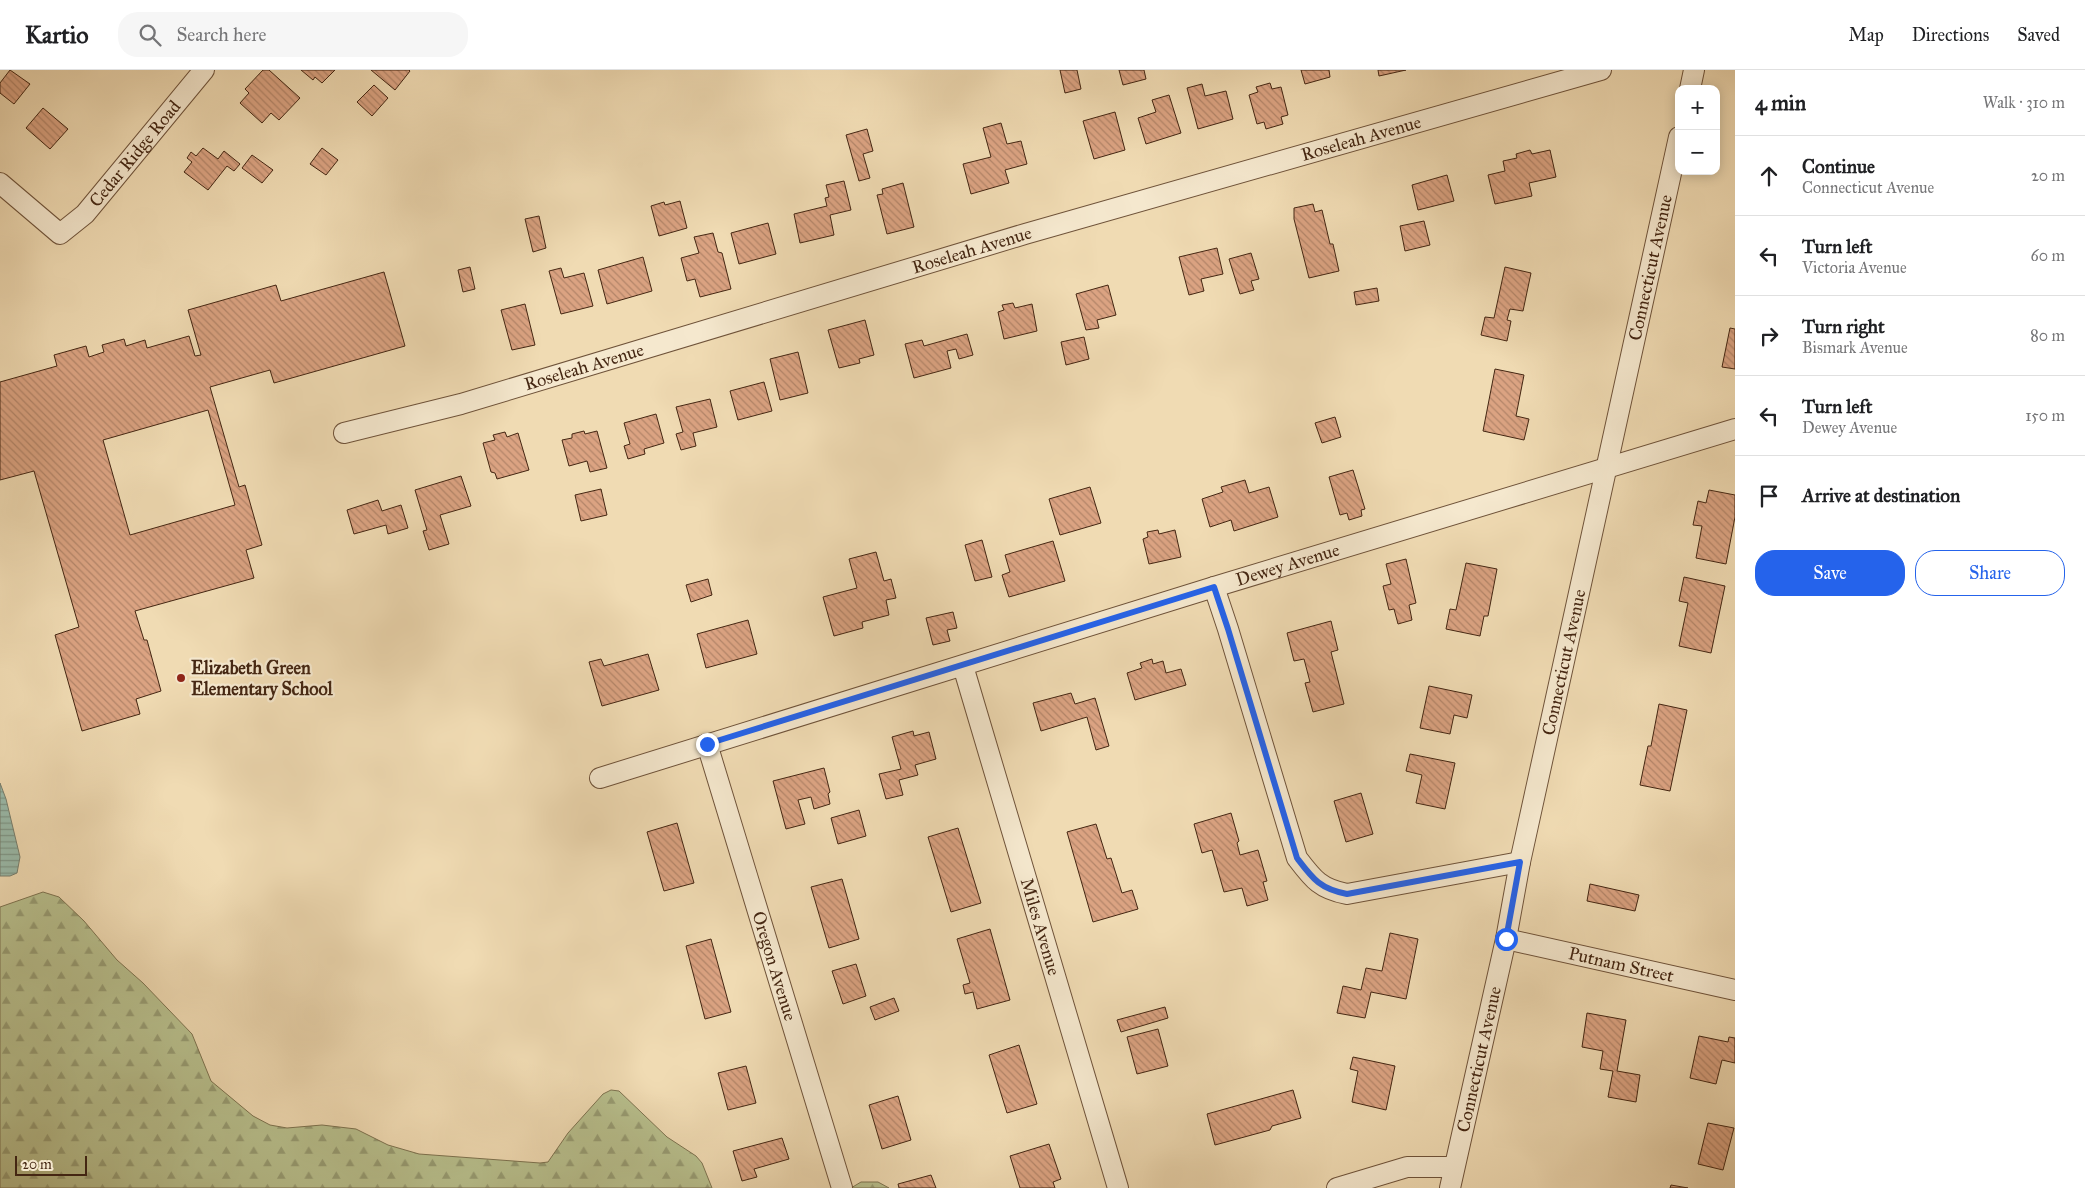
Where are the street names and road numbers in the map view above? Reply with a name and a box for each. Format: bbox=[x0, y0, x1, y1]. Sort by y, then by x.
street label: Cedar Ridge Road bbox=[84, 96, 185, 212]
street label: Roseleah Avenue bbox=[1299, 111, 1424, 166]
street label: Connecticut Avenue bbox=[1624, 193, 1677, 343]
street label: Roseleah Avenue bbox=[909, 222, 1034, 278]
street label: Roseleah Avenue bbox=[522, 339, 646, 395]
street label: Dewey Avenue bbox=[1233, 539, 1342, 591]
street label: Connecticut Avenue bbox=[1537, 587, 1591, 737]
street label: Miles Avenue bbox=[1016, 875, 1065, 978]
street label: Oregon Avenue bbox=[747, 909, 801, 1023]
street label: Putnam Street bbox=[1566, 942, 1677, 987]
street label: Connecticut Avenue bbox=[1452, 984, 1506, 1134]

